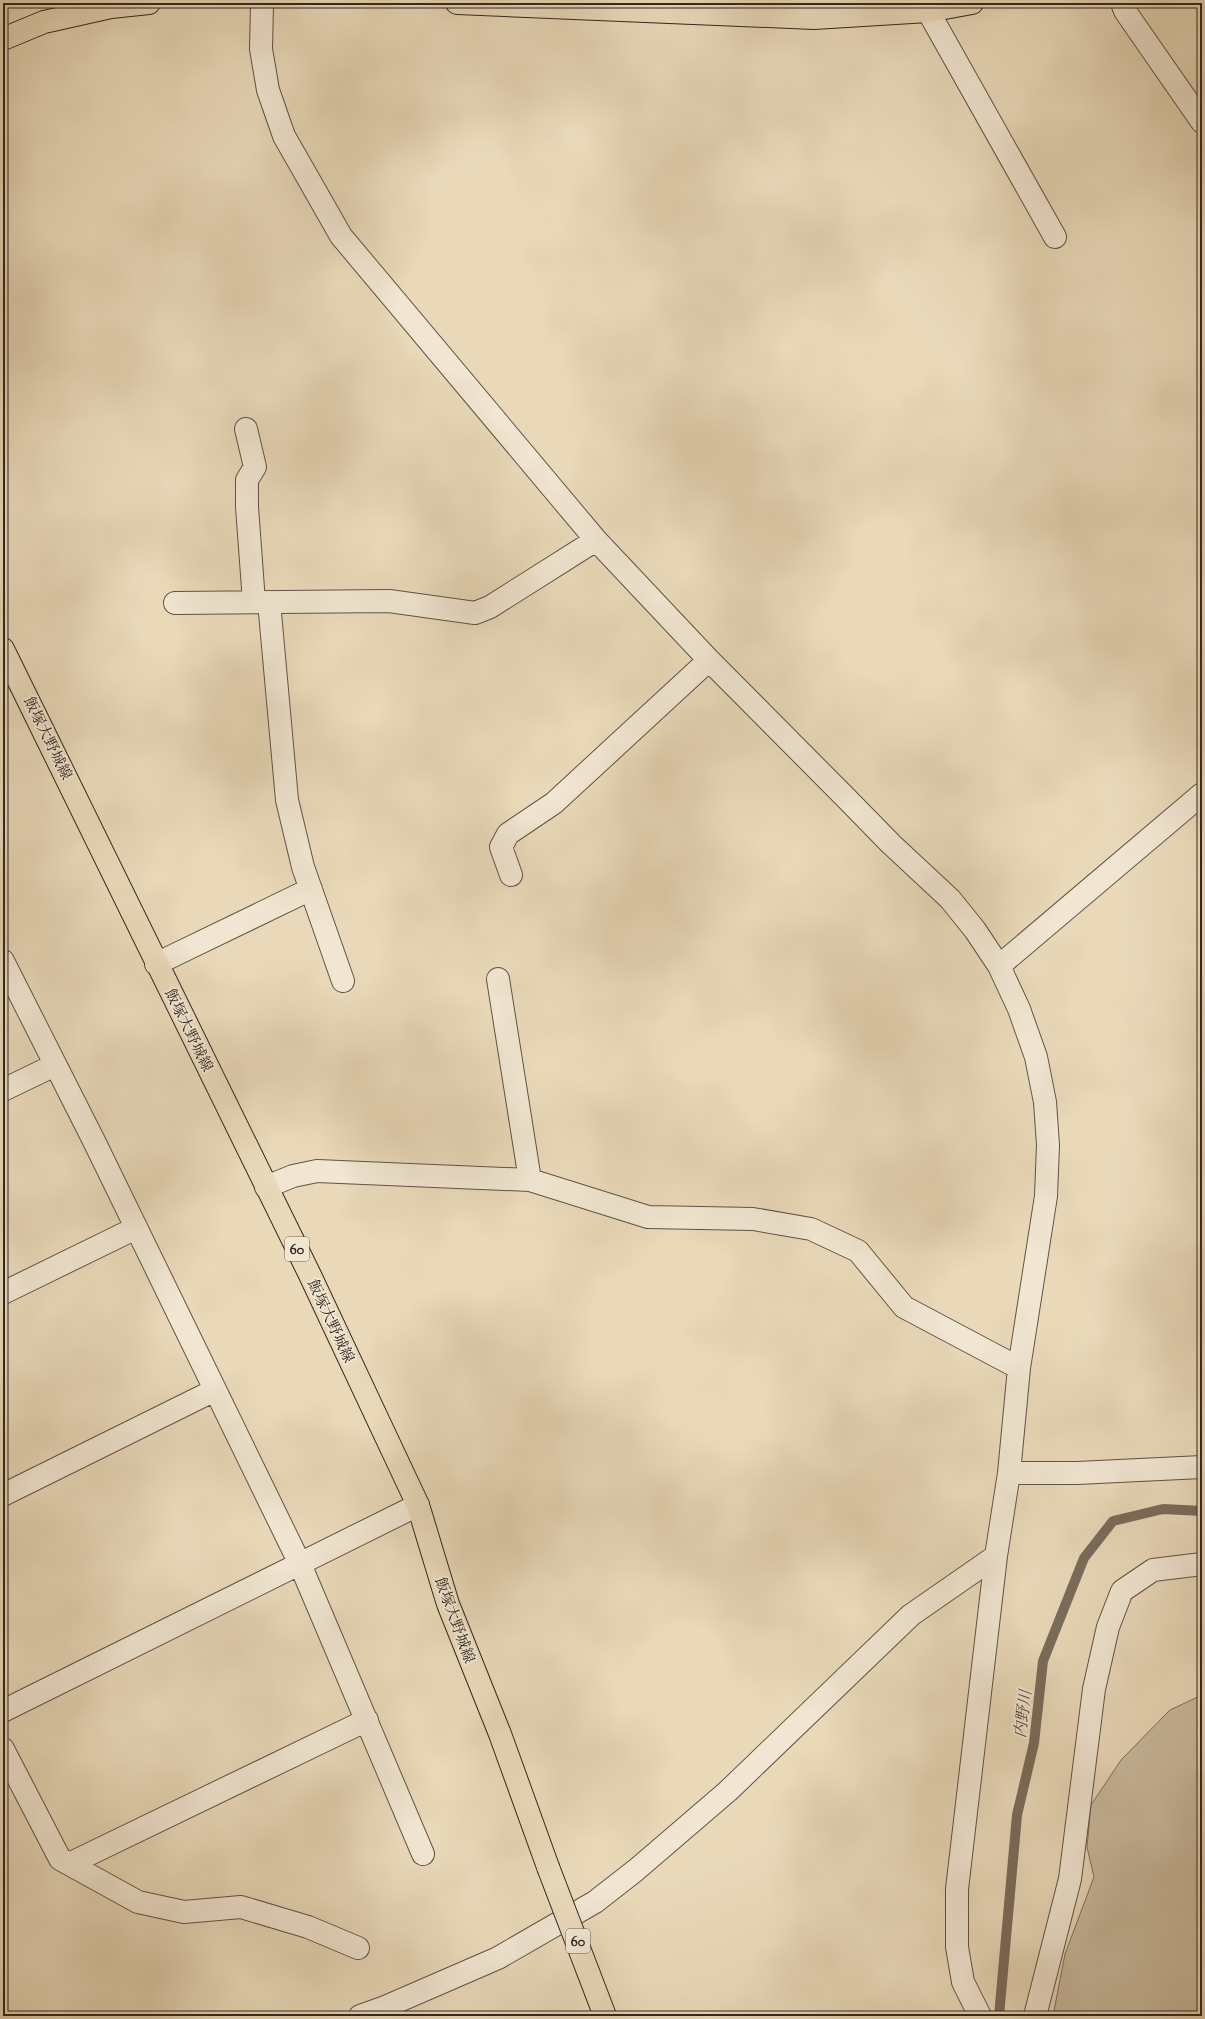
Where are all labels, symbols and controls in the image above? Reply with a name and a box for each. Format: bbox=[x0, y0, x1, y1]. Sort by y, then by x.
street label: 飯塚大野城線 bbox=[17, 694, 76, 784]
street label: 飯塚大野城線 bbox=[158, 986, 217, 1076]
road number: 60 bbox=[285, 1237, 309, 1261]
street label: 飯塚大野城線 bbox=[301, 1276, 358, 1367]
street label: 飯塚大野城線 bbox=[428, 1575, 479, 1666]
water label: 内野川 bbox=[1010, 1687, 1039, 1740]
road number: 60 bbox=[566, 1929, 590, 1953]

